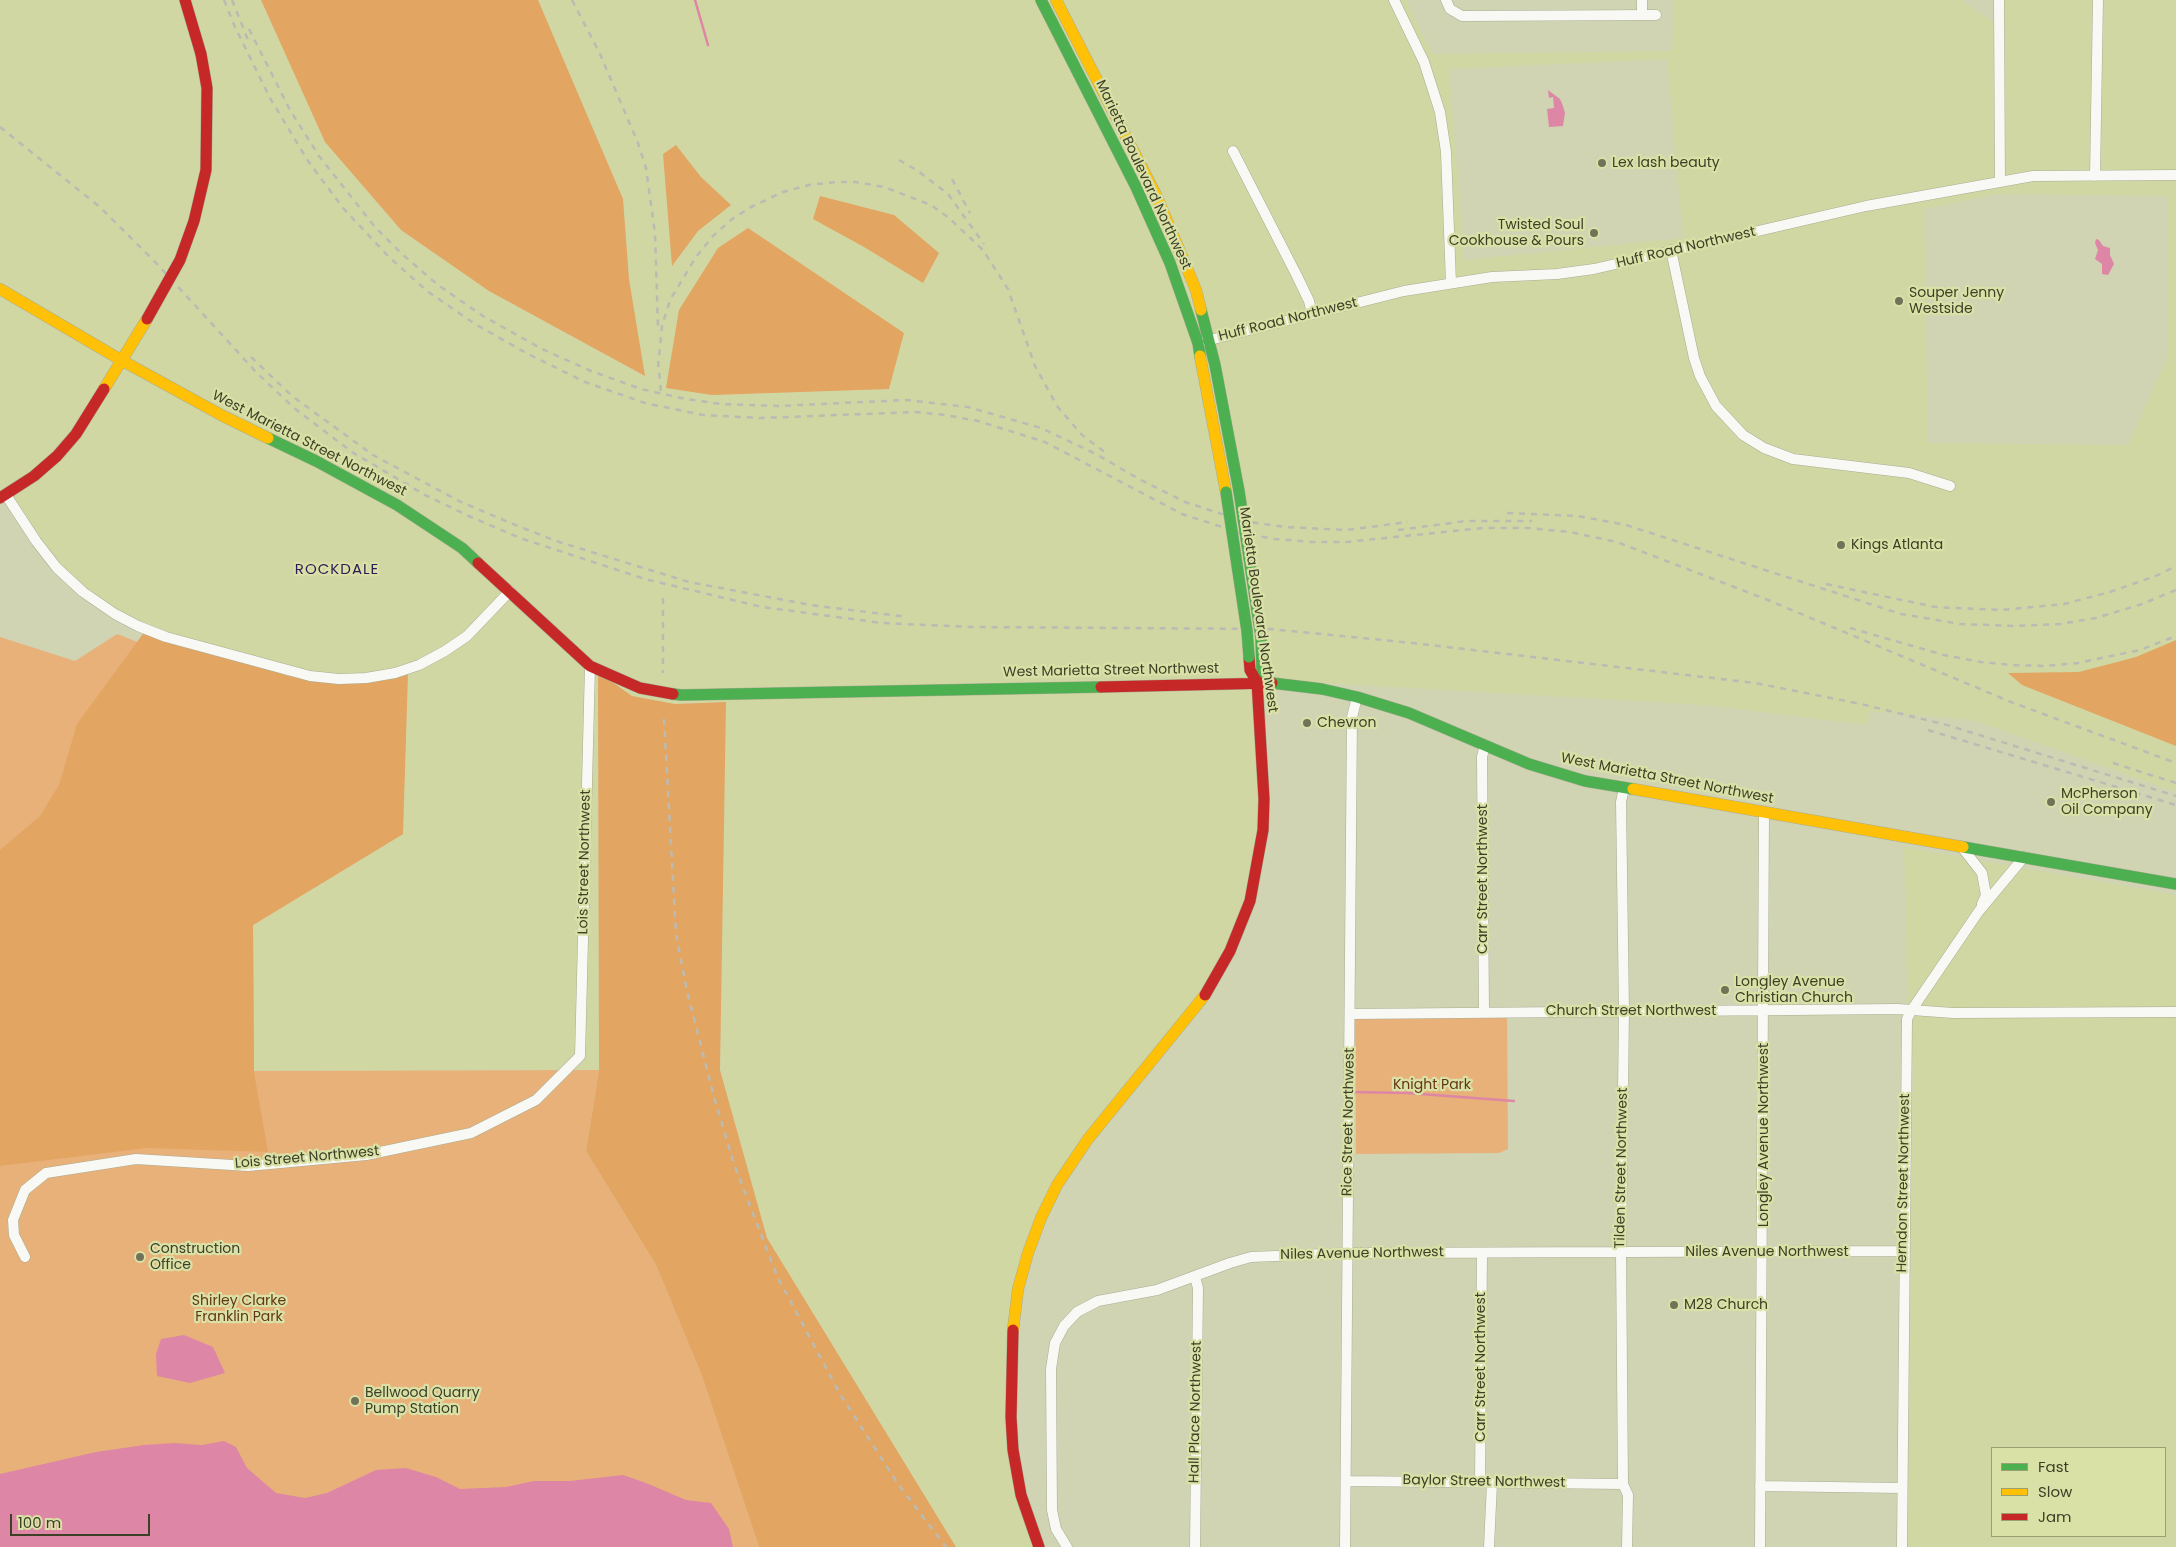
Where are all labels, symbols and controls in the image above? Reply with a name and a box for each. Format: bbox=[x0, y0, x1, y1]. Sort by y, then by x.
street label: Marietta Boulevard Northwest bbox=[1092, 78, 1194, 272]
place label: Lex lash beauty bbox=[1612, 155, 1720, 171]
marker: Lex lash beauty bbox=[1596, 157, 1608, 169]
place label: Twisted Soul Cookhouse & Pours bbox=[1449, 217, 1584, 250]
street label: Huff Road Northwest bbox=[1615, 224, 1757, 272]
marker: Twisted Soul Cookhouse & Pours bbox=[1588, 227, 1600, 239]
place label: Souper Jenny Westside bbox=[1909, 285, 2004, 318]
street label: Huff Road Northwest bbox=[1217, 295, 1359, 345]
marker: Souper Jenny Westside bbox=[1893, 295, 1905, 307]
street label: West Marietta Street Northwest bbox=[209, 387, 409, 501]
street label: Marietta Boulevard Northwest bbox=[1235, 506, 1281, 714]
place label: Kings Atlanta bbox=[1851, 537, 1943, 553]
marker: Kings Atlanta bbox=[1835, 539, 1847, 551]
district label: ROCKDALE bbox=[294, 561, 380, 579]
street label: West Marietta Street Northwest bbox=[1003, 661, 1219, 681]
place label: Chevron bbox=[1317, 715, 1376, 731]
marker: Chevron bbox=[1301, 717, 1313, 729]
street label: West Marietta Street Northwest bbox=[1559, 750, 1775, 808]
place label: McPherson Oil Company bbox=[2061, 786, 2153, 819]
street label: Lois Street Northwest bbox=[575, 789, 595, 935]
marker: McPherson Oil Company bbox=[2045, 796, 2057, 808]
street label: Carr Street Northwest bbox=[1475, 804, 1491, 954]
place label: Longley Avenue Christian Church bbox=[1735, 974, 1853, 1006]
marker: Longley Avenue Christian Church bbox=[1719, 984, 1731, 996]
street label: Church Street Northwest bbox=[1546, 1003, 1716, 1019]
street label: Longley Avenue Northwest bbox=[1756, 1043, 1772, 1227]
street label: Rice Street Northwest bbox=[1339, 1048, 1359, 1196]
park label: Knight Park bbox=[1393, 1077, 1471, 1093]
street label: Tilden Street Northwest bbox=[1612, 1088, 1632, 1248]
street label: Herndon Street Northwest bbox=[1894, 1093, 1914, 1273]
street label: Lois Street Northwest bbox=[234, 1143, 380, 1173]
place label: Construction Office bbox=[150, 1241, 240, 1274]
street label: Niles Avenue Northwest bbox=[1280, 1244, 1444, 1264]
street label: Niles Avenue Northwest bbox=[1685, 1244, 1849, 1260]
marker: Construction Office bbox=[134, 1251, 146, 1263]
street label: Carr Street Northwest bbox=[1473, 1292, 1489, 1442]
park label: Shirley Clarke Franklin Park bbox=[192, 1293, 286, 1325]
place label: M28 Church bbox=[1684, 1297, 1768, 1313]
marker: M28 Church bbox=[1668, 1299, 1680, 1311]
street label: Hall Place Northwest bbox=[1186, 1341, 1206, 1483]
place label: Bellwood Quarry Pump Station bbox=[365, 1385, 480, 1418]
marker: Bellwood Quarry Pump Station bbox=[349, 1395, 361, 1407]
legend bbox=[1991, 1447, 2166, 1537]
text: Fast bbox=[2038, 1456, 2069, 1477]
street label: Baylor Street Northwest bbox=[1403, 1472, 1565, 1492]
text: Slow bbox=[2038, 1481, 2072, 1502]
scale bar bbox=[12, 1504, 152, 1536]
text: Jam bbox=[2038, 1506, 2072, 1527]
text: 100 m bbox=[18, 1512, 61, 1533]

